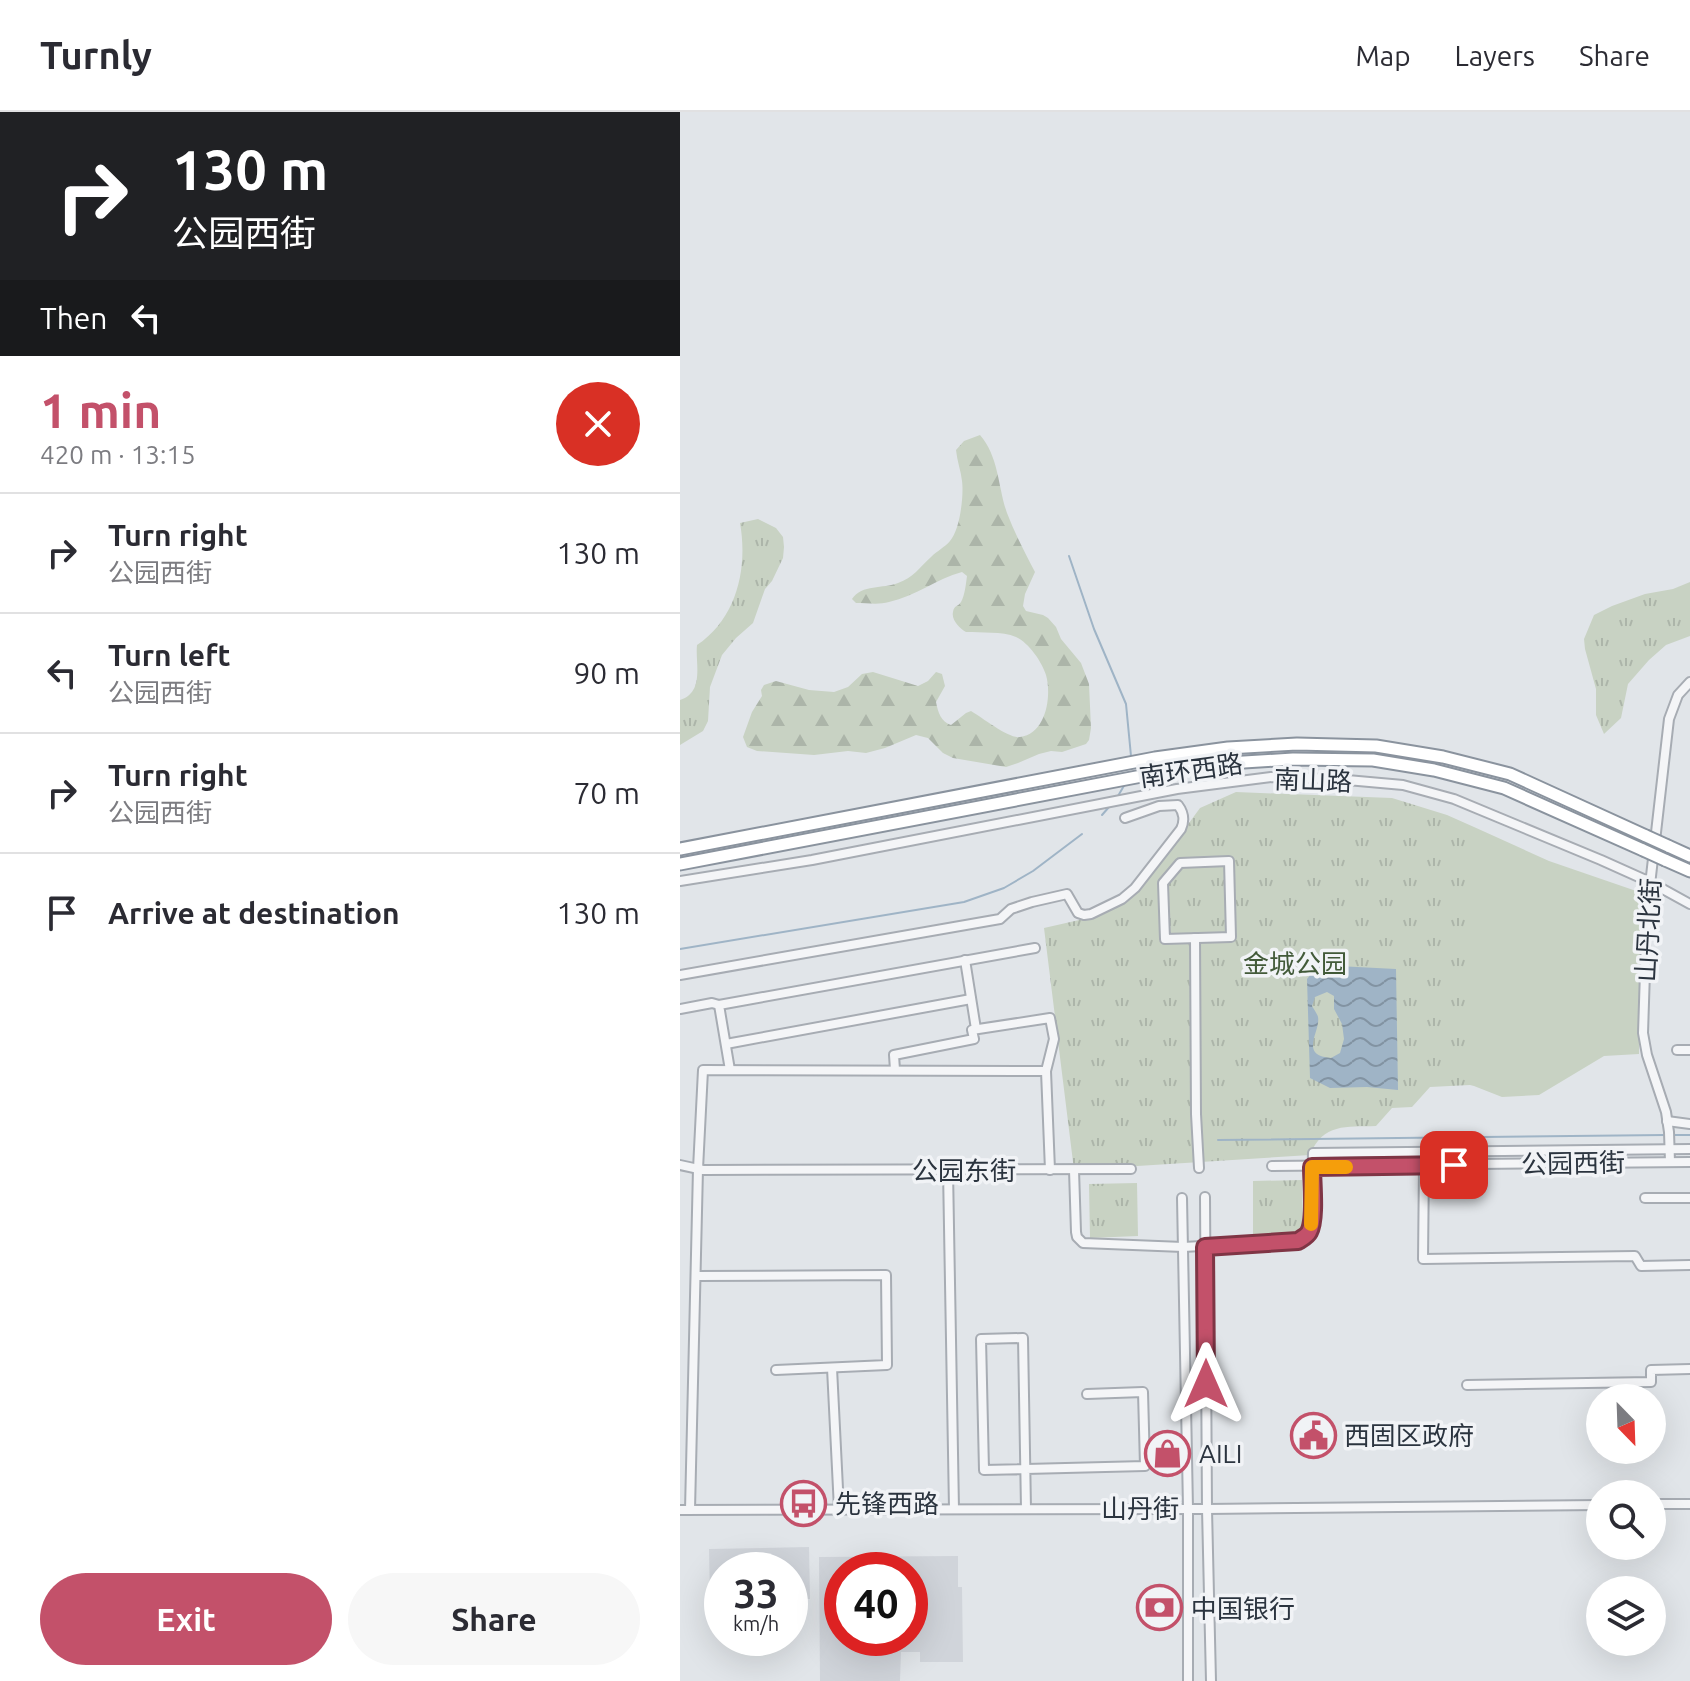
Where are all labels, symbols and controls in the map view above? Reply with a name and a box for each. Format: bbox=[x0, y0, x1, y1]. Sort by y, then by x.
text: Turnly bbox=[40, 34, 152, 76]
text: Map bbox=[1355, 40, 1411, 71]
text: Layers bbox=[1455, 40, 1535, 71]
text: Share bbox=[1579, 40, 1650, 71]
text: 130 m bbox=[172, 138, 328, 201]
icon: right bbox=[40, 144, 144, 248]
text: 公园西街 bbox=[172, 212, 316, 253]
icon: left bbox=[124, 296, 168, 340]
text: Then bbox=[40, 301, 108, 335]
button: close bbox=[556, 382, 640, 466]
text: 1 min bbox=[40, 383, 161, 437]
text: 420 m · 13:15 bbox=[40, 440, 196, 469]
text: Turn right bbox=[108, 518, 248, 552]
icon: right bbox=[40, 531, 84, 575]
text: 130 m bbox=[556, 536, 640, 570]
text: 公园西街 bbox=[108, 558, 212, 587]
text: Turn left bbox=[108, 638, 230, 672]
icon: left bbox=[40, 651, 84, 695]
text: 90 m bbox=[573, 656, 640, 690]
text: 公园西街 bbox=[108, 678, 212, 707]
street label: 南环西路 bbox=[1137, 748, 1245, 792]
text: Turn right bbox=[108, 758, 248, 792]
street label: 南山路 bbox=[1274, 764, 1352, 796]
icon: right bbox=[40, 771, 84, 815]
text: 70 m bbox=[573, 776, 640, 810]
text: 公园西街 bbox=[108, 798, 212, 827]
street label: 山丹北街 bbox=[1631, 877, 1665, 983]
icon: arrive bbox=[40, 891, 84, 935]
text: Arrive at destination bbox=[108, 896, 400, 930]
text: 130 m bbox=[556, 896, 640, 930]
park label: 金城公园 bbox=[1243, 949, 1347, 978]
pin bbox=[1420, 1131, 1488, 1199]
icon: arrive bbox=[1432, 1143, 1476, 1187]
street label: 公园西街 bbox=[1521, 1148, 1625, 1178]
street label: 公园东街 bbox=[912, 1156, 1016, 1185]
position arrow bbox=[1164, 1342, 1248, 1426]
north arrow bbox=[1586, 1384, 1666, 1464]
map controls bbox=[1586, 1384, 1666, 1656]
public building icon: 西固区政府 bbox=[1289, 1411, 1337, 1459]
place label: 西固区政府 bbox=[1344, 1421, 1474, 1450]
shop icon: AILI bbox=[1144, 1429, 1192, 1477]
place label: AILI bbox=[1199, 1439, 1242, 1468]
bus stop icon: 先锋西路 bbox=[780, 1479, 828, 1527]
button: search bbox=[1586, 1480, 1666, 1560]
place label: 先锋西路 bbox=[835, 1489, 939, 1518]
street label: 山丹街 bbox=[1101, 1494, 1179, 1523]
speed limit sign: 40 bbox=[824, 1552, 928, 1656]
text: 33 bbox=[733, 1571, 779, 1616]
button: Exit bbox=[40, 1573, 332, 1665]
button: Share bbox=[348, 1573, 640, 1665]
button: layers bbox=[1586, 1576, 1666, 1656]
bank icon: 中国银行 bbox=[1136, 1584, 1184, 1632]
place label: 中国银行 bbox=[1191, 1594, 1295, 1623]
text: km/h bbox=[733, 1612, 779, 1635]

